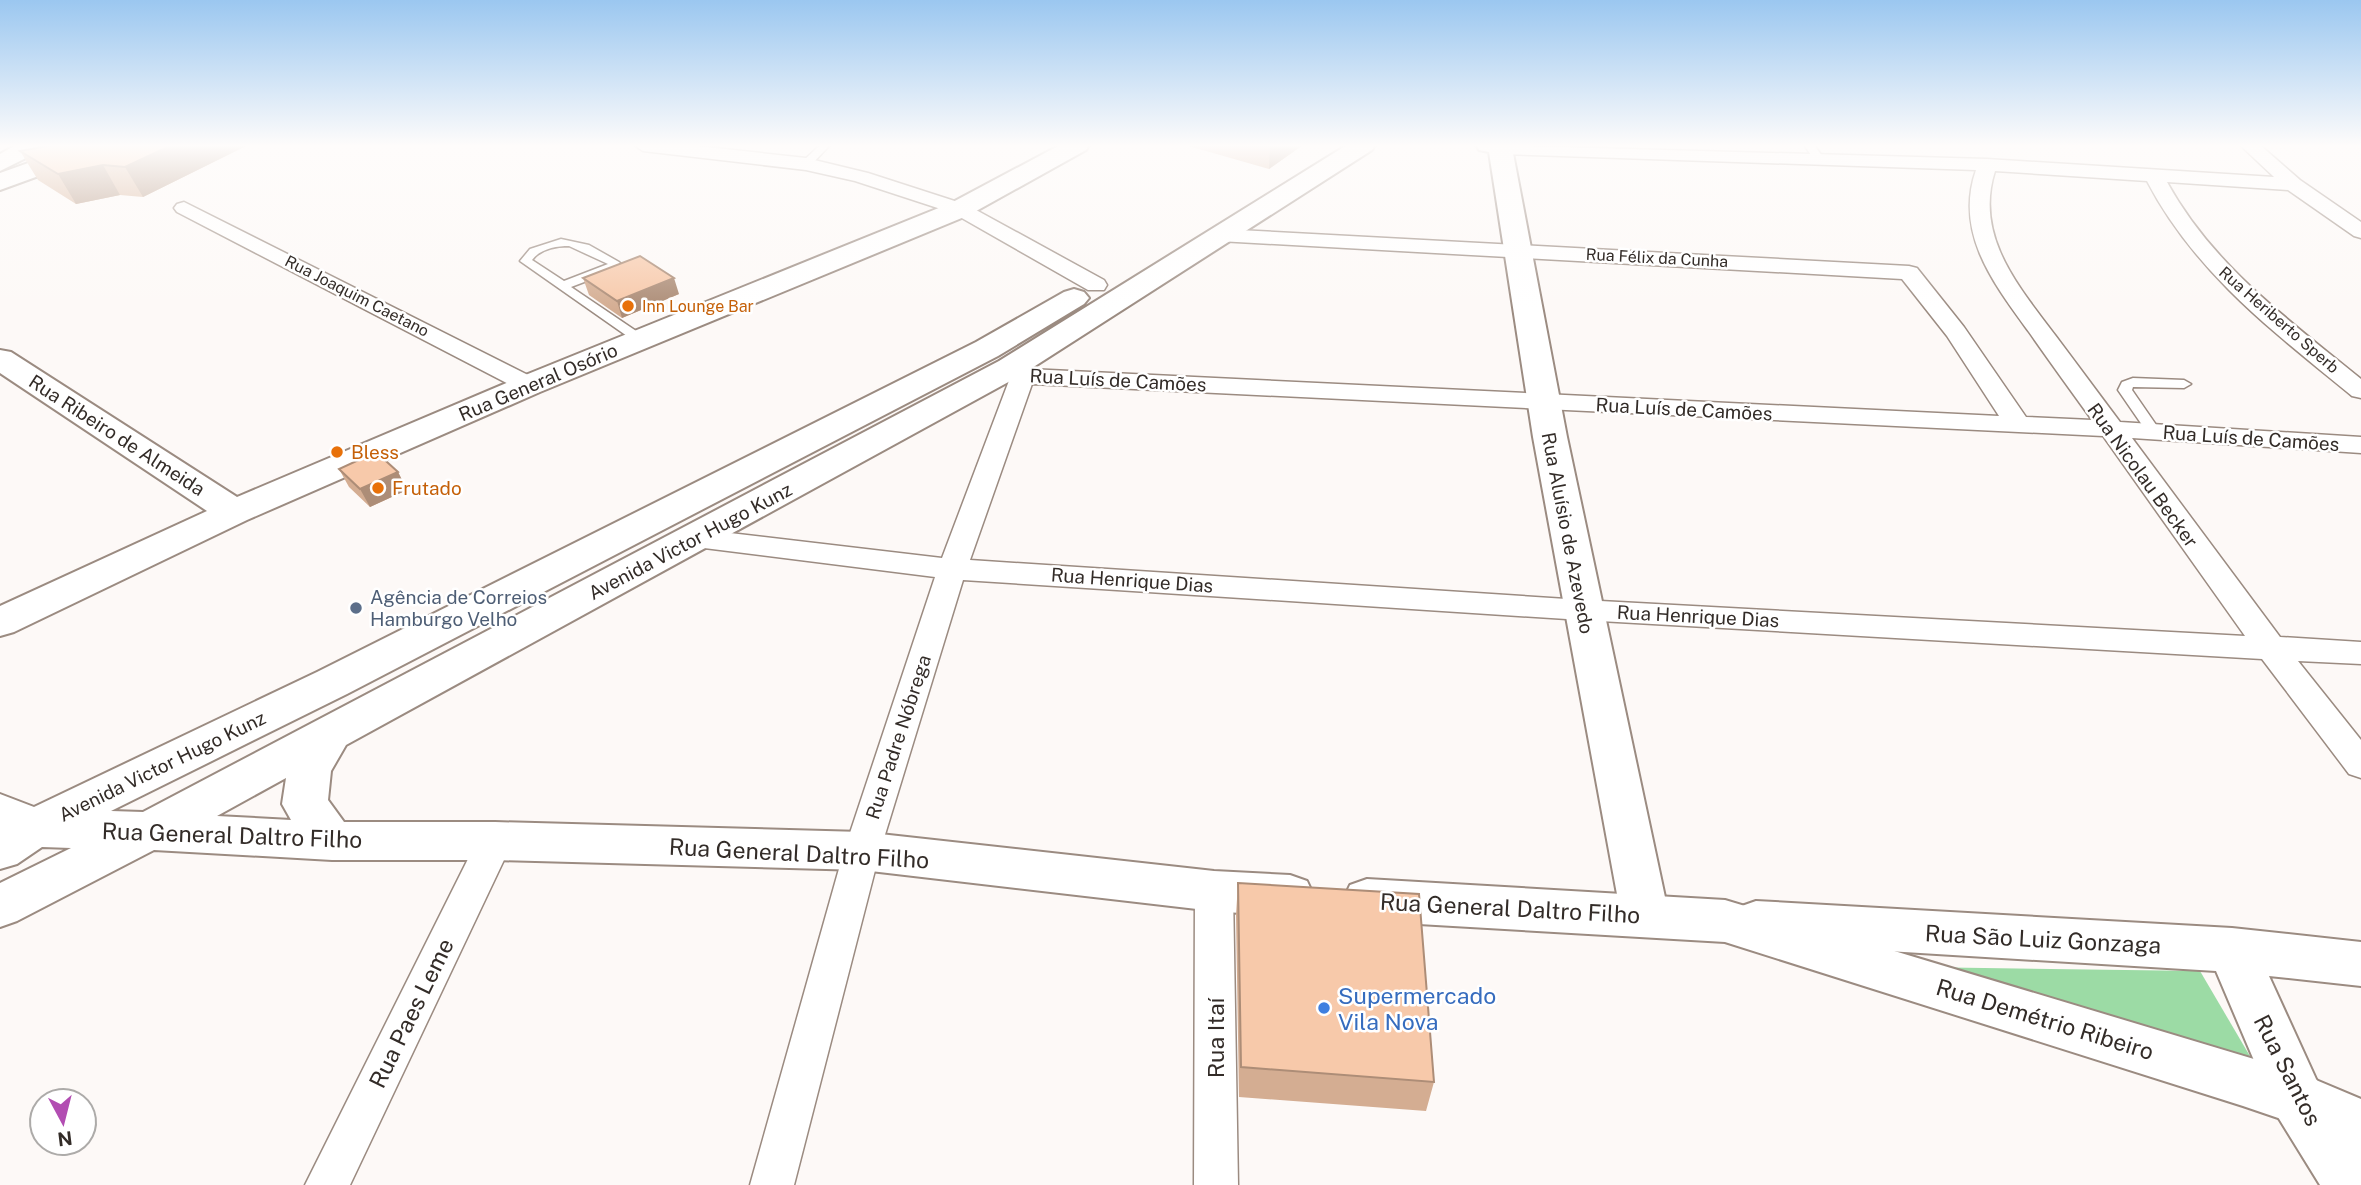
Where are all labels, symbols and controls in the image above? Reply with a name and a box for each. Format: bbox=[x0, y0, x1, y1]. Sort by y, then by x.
street label: Rua Félix da Cunha bbox=[1585, 245, 1729, 271]
street label: Rua Joaquim Caetano bbox=[282, 251, 432, 341]
street label: Rua Heriberto Sperb bbox=[2215, 263, 2343, 377]
place label: Inn Lounge Bar bbox=[642, 297, 754, 316]
marker: Inn Lounge Bar bbox=[620, 298, 636, 314]
street label: Rua General Osório bbox=[455, 339, 621, 425]
street label: Rua Luís de Camões bbox=[1029, 364, 1207, 396]
street label: Rua Ribeiro de Almeida bbox=[25, 370, 209, 500]
street label: Rua Luís de Camões bbox=[1595, 393, 1773, 425]
street label: Rua Nicolau Becker bbox=[2083, 399, 2203, 551]
street label: Rua Luís de Camões bbox=[2162, 421, 2340, 455]
street label: Rua Aluísio de Azevedo bbox=[1538, 430, 1598, 636]
place label: Bless bbox=[351, 441, 399, 463]
marker: Bless bbox=[329, 444, 345, 460]
place label: Frutado bbox=[392, 477, 462, 499]
street label: Avenida Victor Hugo Kunz bbox=[584, 478, 796, 604]
marker: Frutado bbox=[370, 480, 386, 496]
street label: Rua Henrique Dias bbox=[1050, 563, 1214, 597]
place label: Agência de Correios Hamburgo Velho bbox=[370, 586, 547, 630]
marker: Agência de Correios Hamburgo Velho bbox=[348, 600, 364, 616]
street label: Rua Henrique Dias bbox=[1616, 601, 1780, 631]
street label: Rua Padre Nóbrega bbox=[861, 652, 935, 822]
street label: Avenida Victor Hugo Kunz bbox=[55, 706, 269, 826]
street label: Rua General Daltro Filho bbox=[101, 817, 363, 853]
street label: Rua General Daltro Filho bbox=[668, 833, 930, 873]
street label: Rua General Daltro Filho bbox=[1379, 888, 1641, 928]
street label: Rua São Luiz Gonzaga bbox=[1924, 919, 2162, 959]
street label: Rua Paes Leme bbox=[363, 934, 459, 1092]
street label: Rua Demétrio Ribeiro bbox=[1933, 973, 2157, 1065]
place label: Supermercado Vila Nova bbox=[1338, 982, 1496, 1035]
street label: Rua Itaí bbox=[1202, 997, 1229, 1078]
marker: Supermercado Vila Nova bbox=[1316, 1000, 1332, 1016]
street label: Rua Santos bbox=[2248, 1010, 2328, 1130]
north arrow bbox=[28, 1087, 98, 1157]
text: N bbox=[56, 1127, 74, 1151]

